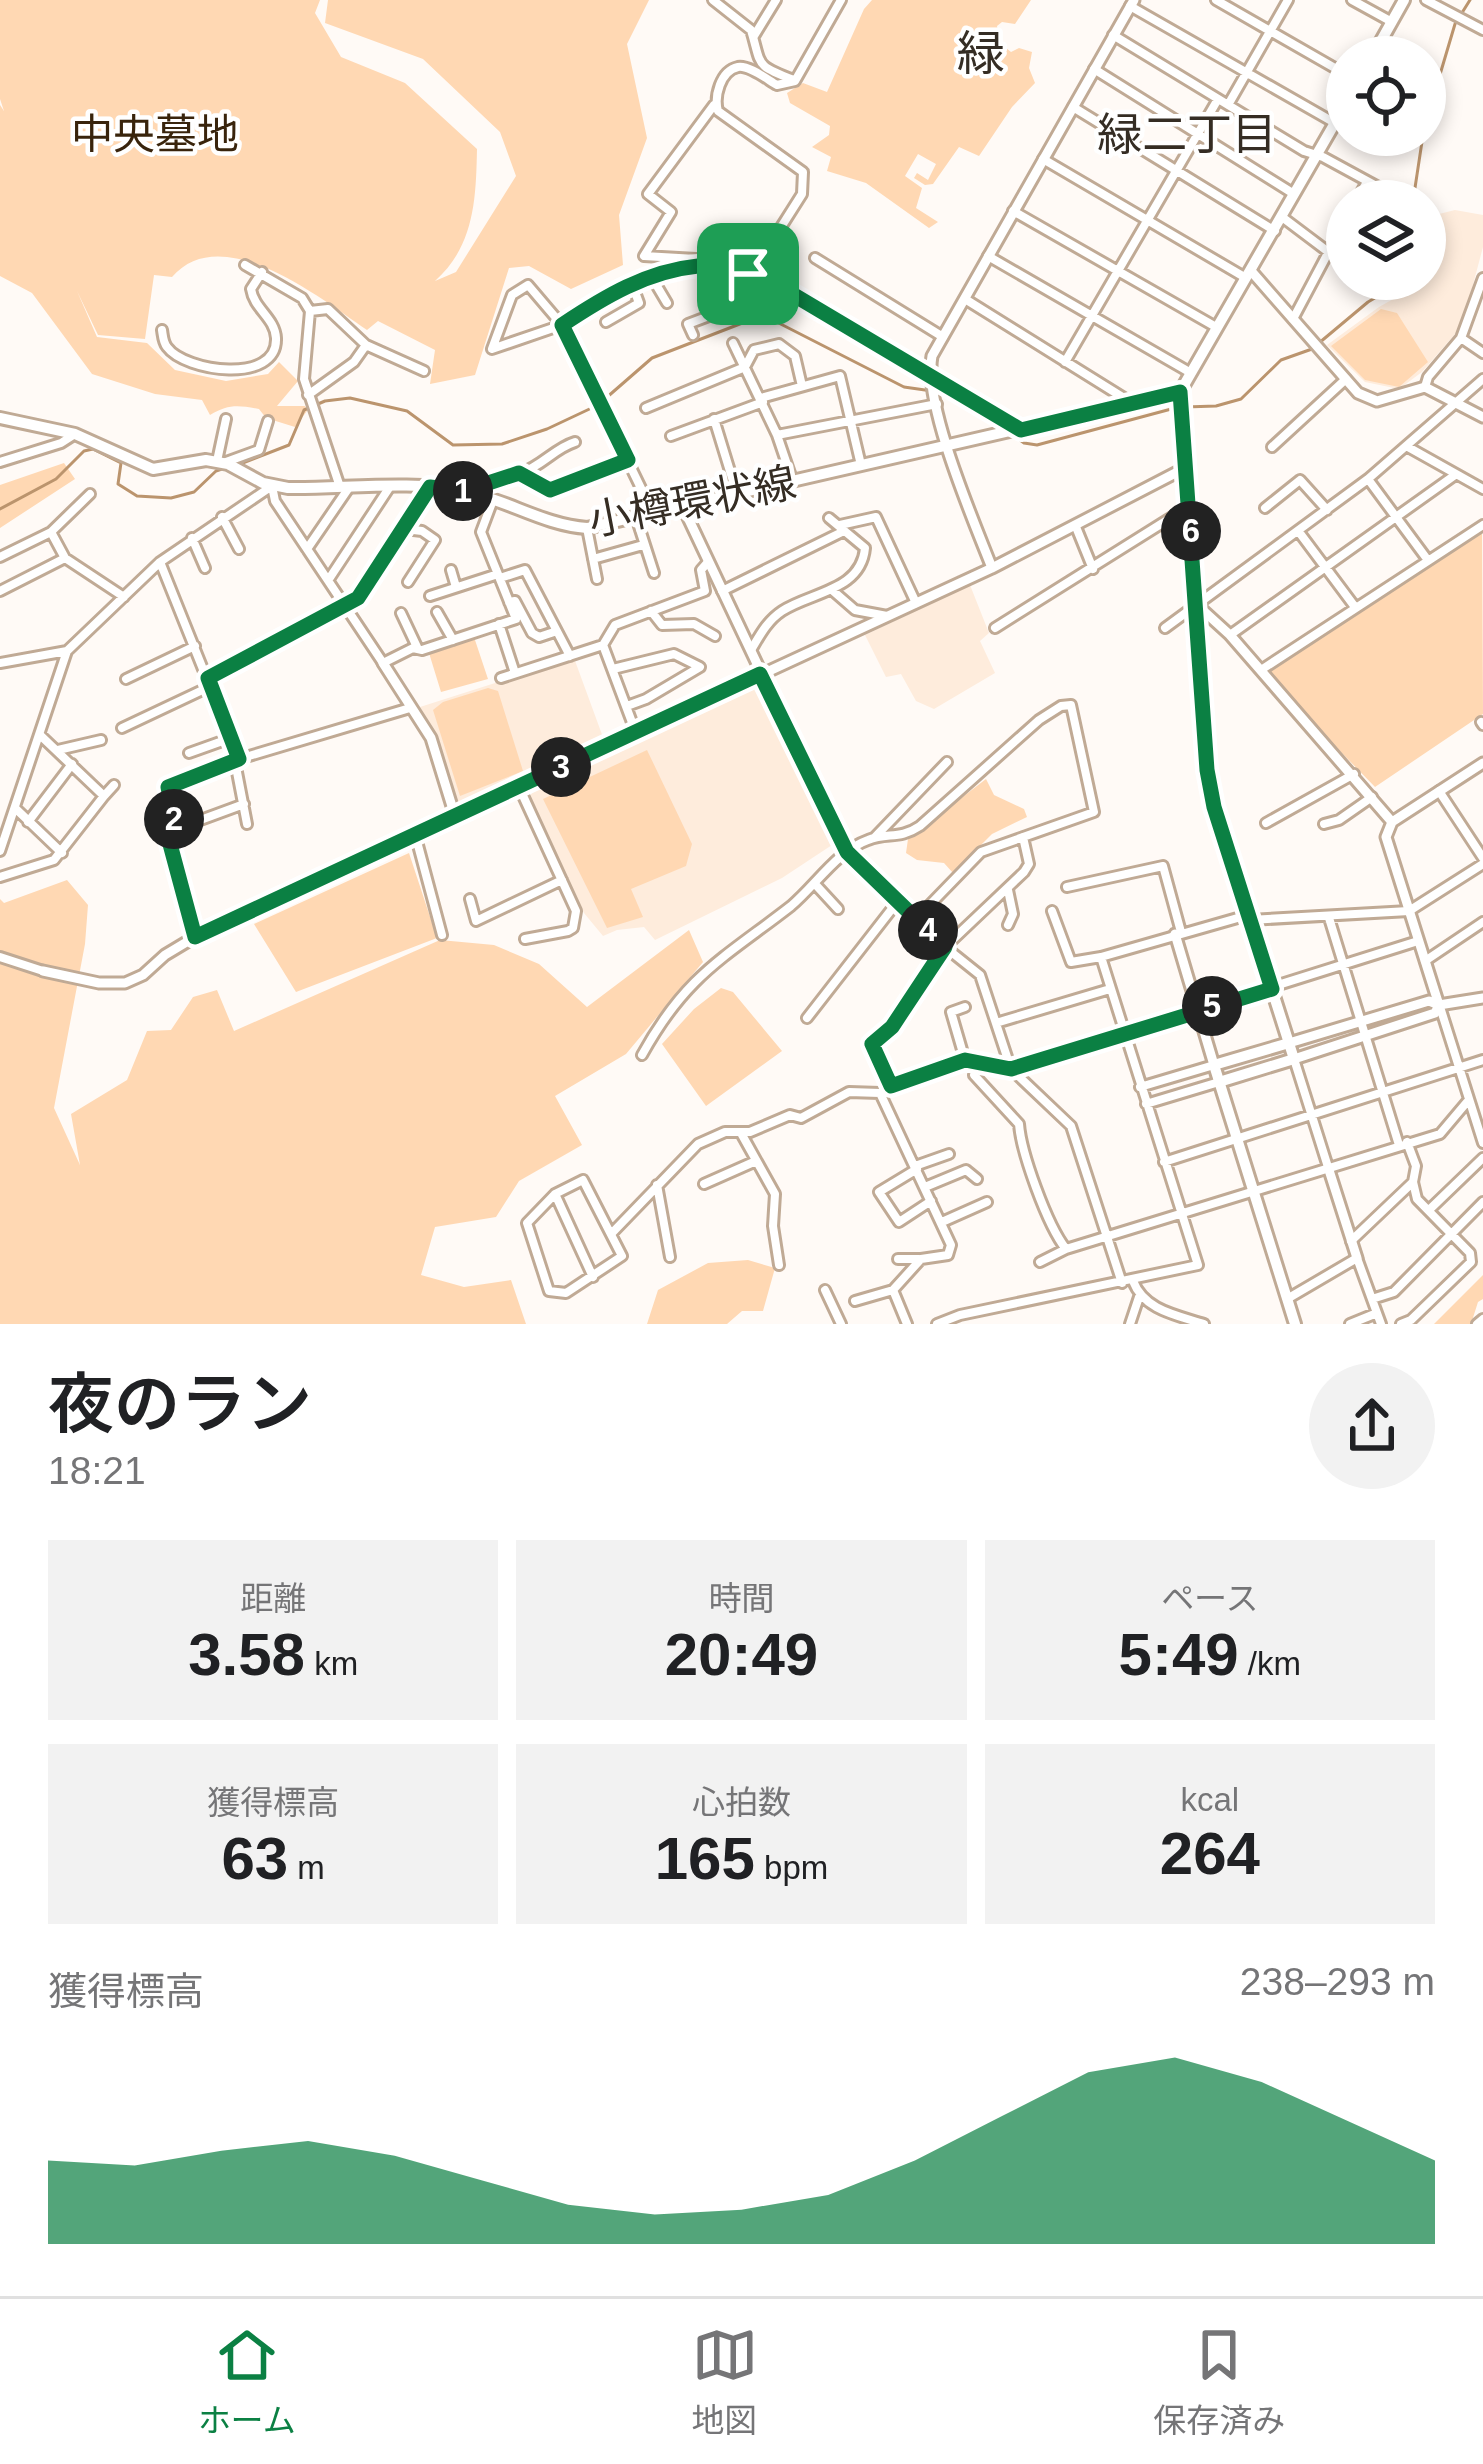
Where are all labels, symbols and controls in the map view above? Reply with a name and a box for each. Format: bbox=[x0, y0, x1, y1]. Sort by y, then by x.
district label: 緑 bbox=[957, 27, 1005, 80]
map controls bbox=[1326, 36, 1446, 300]
button: locate bbox=[1326, 36, 1446, 156]
district label: 緑二丁目 bbox=[1097, 109, 1277, 160]
park label: 中央墓地 bbox=[71, 111, 239, 158]
button: layers bbox=[1326, 180, 1446, 300]
pin bbox=[697, 223, 799, 325]
icon: arrive bbox=[715, 241, 781, 307]
street label: 小樽環状線 bbox=[585, 458, 800, 545]
pin: 1 bbox=[433, 461, 493, 521]
text: 1 bbox=[454, 472, 472, 509]
pin: 6 bbox=[1161, 501, 1221, 561]
text: 6 bbox=[1182, 512, 1200, 549]
pin: 3 bbox=[531, 737, 591, 797]
text: 3 bbox=[552, 748, 570, 785]
pin: 2 bbox=[144, 789, 204, 849]
text: 2 bbox=[165, 800, 183, 837]
pin: 4 bbox=[898, 900, 958, 960]
text: 4 bbox=[919, 911, 937, 948]
pin: 5 bbox=[1182, 976, 1242, 1036]
text: 5 bbox=[1203, 987, 1221, 1024]
button: share bbox=[1309, 1363, 1435, 1489]
text: 夜のラン bbox=[48, 1367, 312, 1441]
text: 18:21 bbox=[48, 1449, 146, 1492]
text: 距離 bbox=[240, 1580, 306, 1617]
text: 時間 bbox=[708, 1580, 774, 1617]
text: ペース bbox=[1161, 1580, 1259, 1617]
text: 3.58 bbox=[188, 1621, 305, 1688]
text: 20:49 bbox=[665, 1621, 818, 1688]
text: 5:49 bbox=[1119, 1621, 1239, 1688]
text: km bbox=[305, 1645, 358, 1682]
text: /km bbox=[1239, 1645, 1301, 1682]
text: kcal bbox=[1180, 1781, 1239, 1818]
text: 獲得標高 bbox=[207, 1784, 339, 1821]
text: 心拍数 bbox=[692, 1784, 791, 1821]
text: 264 bbox=[1160, 1820, 1260, 1887]
text: 63 bbox=[221, 1825, 288, 1892]
text: 165 bbox=[655, 1825, 755, 1892]
text: m bbox=[288, 1849, 325, 1886]
text: bpm bbox=[755, 1849, 828, 1886]
text: 238–293 m bbox=[1240, 1960, 1435, 2003]
text: 獲得標高 bbox=[48, 1970, 204, 2013]
tab: ホーム bbox=[198, 2322, 296, 2442]
tab: 地図 bbox=[692, 2322, 758, 2442]
tab: 保存済み bbox=[1153, 2322, 1285, 2442]

